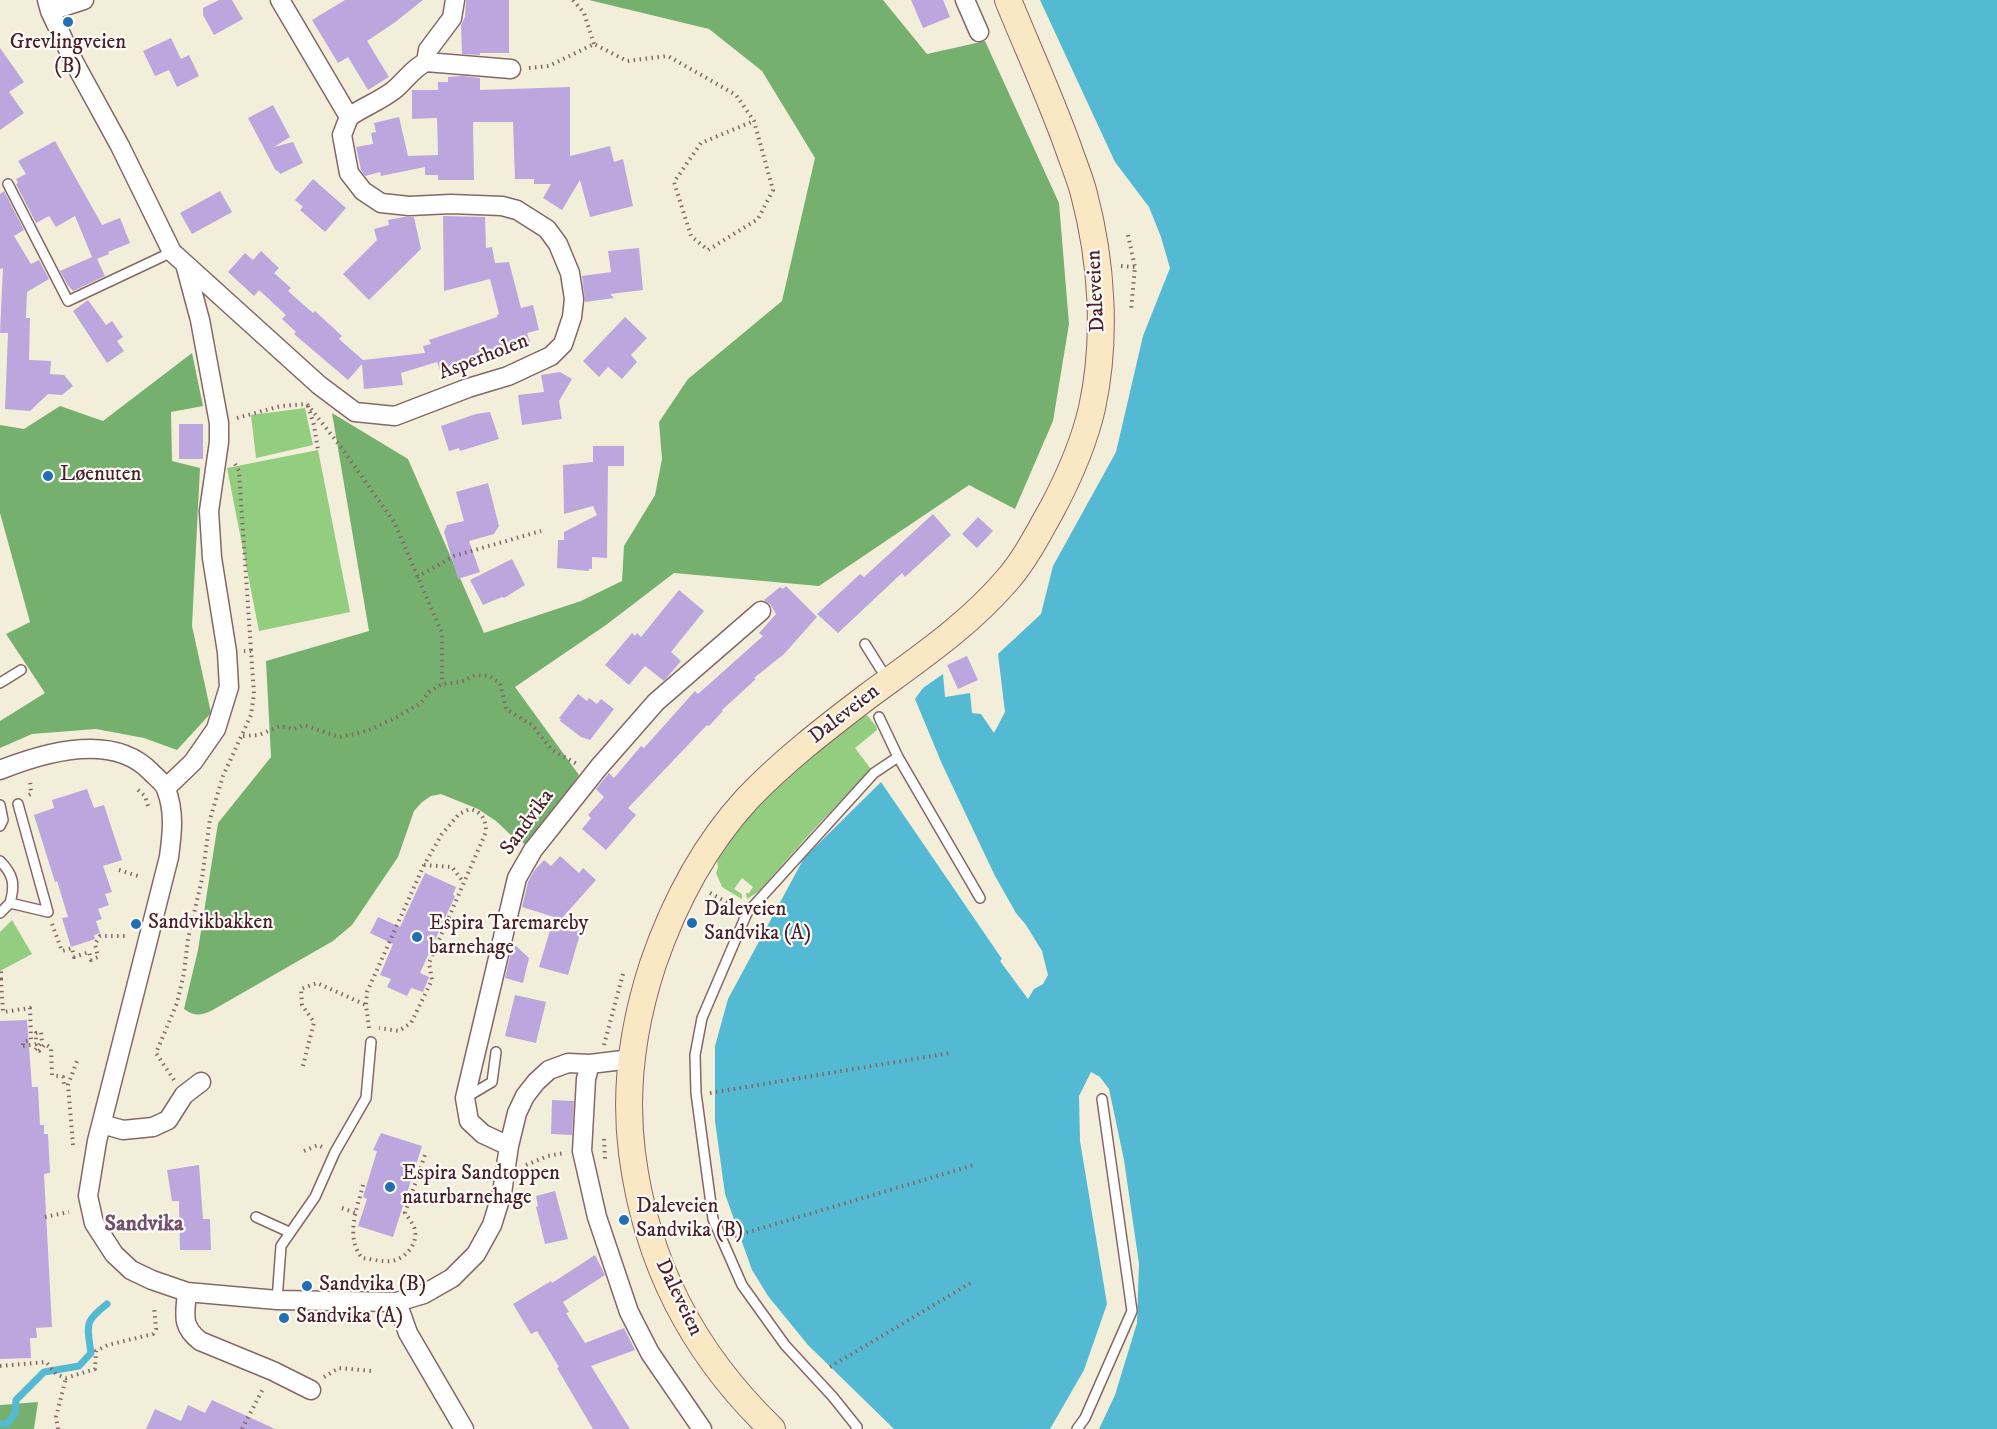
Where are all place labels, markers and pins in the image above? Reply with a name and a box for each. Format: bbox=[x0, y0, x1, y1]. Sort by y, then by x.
marker: Grevlingveien (B) bbox=[61, 15, 75, 29]
place label: Grevlingveien (B) bbox=[10, 31, 126, 81]
place label: Løenuten bbox=[60, 463, 141, 489]
marker: Løenuten bbox=[41, 469, 55, 483]
place label: Daleveien Sandvika (A) bbox=[704, 898, 811, 948]
place label: Sandvikbakken bbox=[148, 911, 273, 937]
place label: Espira Taremareby barnehage bbox=[429, 912, 589, 962]
marker: Daleveien Sandvika (A) bbox=[685, 916, 699, 930]
marker: Sandvikbakken bbox=[129, 917, 143, 931]
marker: Espira Taremareby barnehage bbox=[410, 930, 424, 944]
place label: Espira Sandtoppen naturbarnehage bbox=[402, 1162, 560, 1212]
marker: Espira Sandtoppen naturbarnehage bbox=[383, 1180, 397, 1194]
place label: Daleveien Sandvika (B) bbox=[636, 1195, 743, 1245]
marker: Daleveien Sandvika (B) bbox=[617, 1213, 631, 1227]
place label: Sandvika (B) bbox=[319, 1273, 426, 1299]
marker: Sandvika (B) bbox=[300, 1279, 314, 1293]
place label: Sandvika (A) bbox=[296, 1305, 403, 1331]
marker: Sandvika (A) bbox=[277, 1311, 291, 1325]

